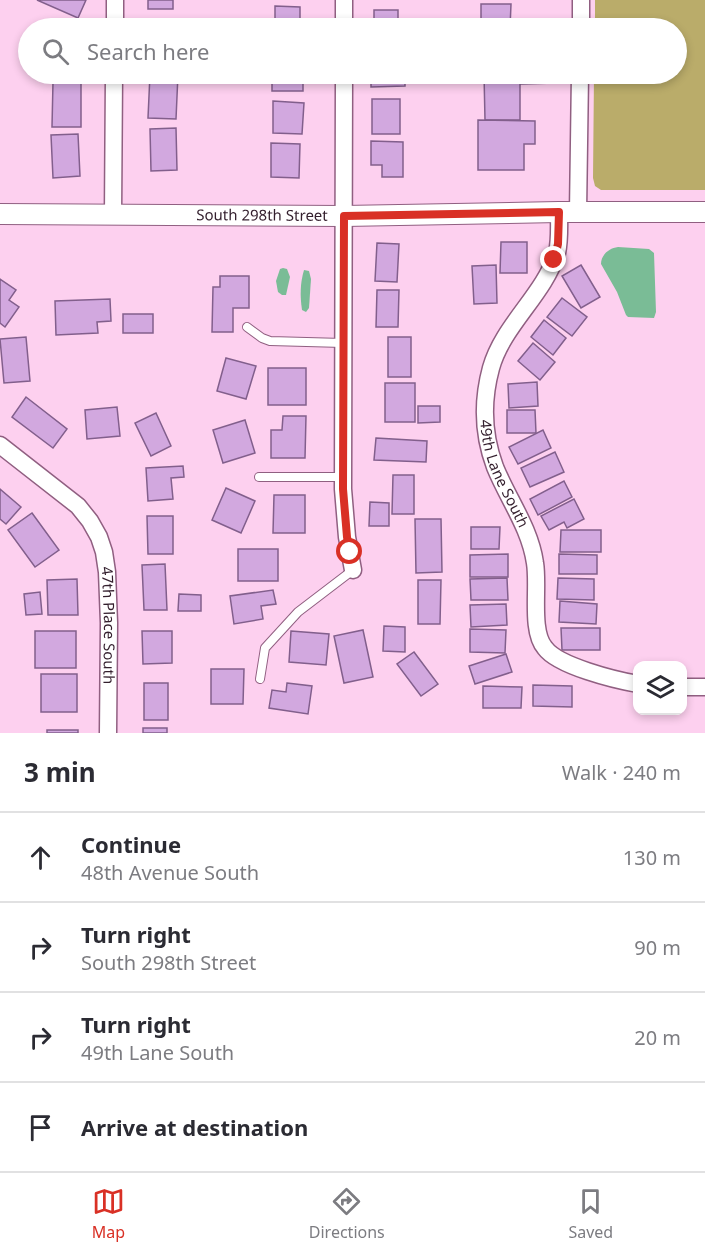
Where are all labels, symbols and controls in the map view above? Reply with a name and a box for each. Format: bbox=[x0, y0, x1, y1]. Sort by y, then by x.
search box bbox=[18, 18, 687, 84]
icon: search bbox=[39, 35, 72, 68]
text: Search here bbox=[87, 36, 209, 66]
street label: South 298th Street bbox=[196, 204, 328, 225]
route end bbox=[540, 246, 566, 272]
street label: 49th Lane South bbox=[476, 419, 534, 530]
route start bbox=[336, 538, 362, 564]
street label: 47th Place South bbox=[97, 565, 120, 684]
map controls bbox=[633, 661, 687, 715]
button: layers bbox=[633, 661, 687, 715]
text: 3 min bbox=[24, 754, 96, 790]
text: Walk · 240 m bbox=[562, 759, 681, 786]
text: Continue bbox=[81, 829, 181, 859]
icon: ahead bbox=[24, 841, 57, 874]
text: 130 m bbox=[623, 844, 681, 871]
text: 48th Avenue South bbox=[81, 859, 259, 886]
text: Turn right bbox=[81, 919, 191, 949]
icon: right bbox=[24, 931, 57, 964]
text: 90 m bbox=[634, 934, 681, 961]
text: South 298th Street bbox=[81, 949, 256, 976]
text: Turn right bbox=[81, 1009, 191, 1039]
icon: right bbox=[24, 1021, 57, 1054]
text: 20 m bbox=[634, 1024, 681, 1051]
text: 49th Lane South bbox=[81, 1039, 234, 1066]
icon: arrive bbox=[24, 1111, 57, 1144]
text: Arrive at destination bbox=[81, 1112, 308, 1142]
tab: Map bbox=[92, 1185, 125, 1243]
tab: Directions bbox=[309, 1185, 385, 1243]
tab: Saved bbox=[568, 1185, 613, 1243]

